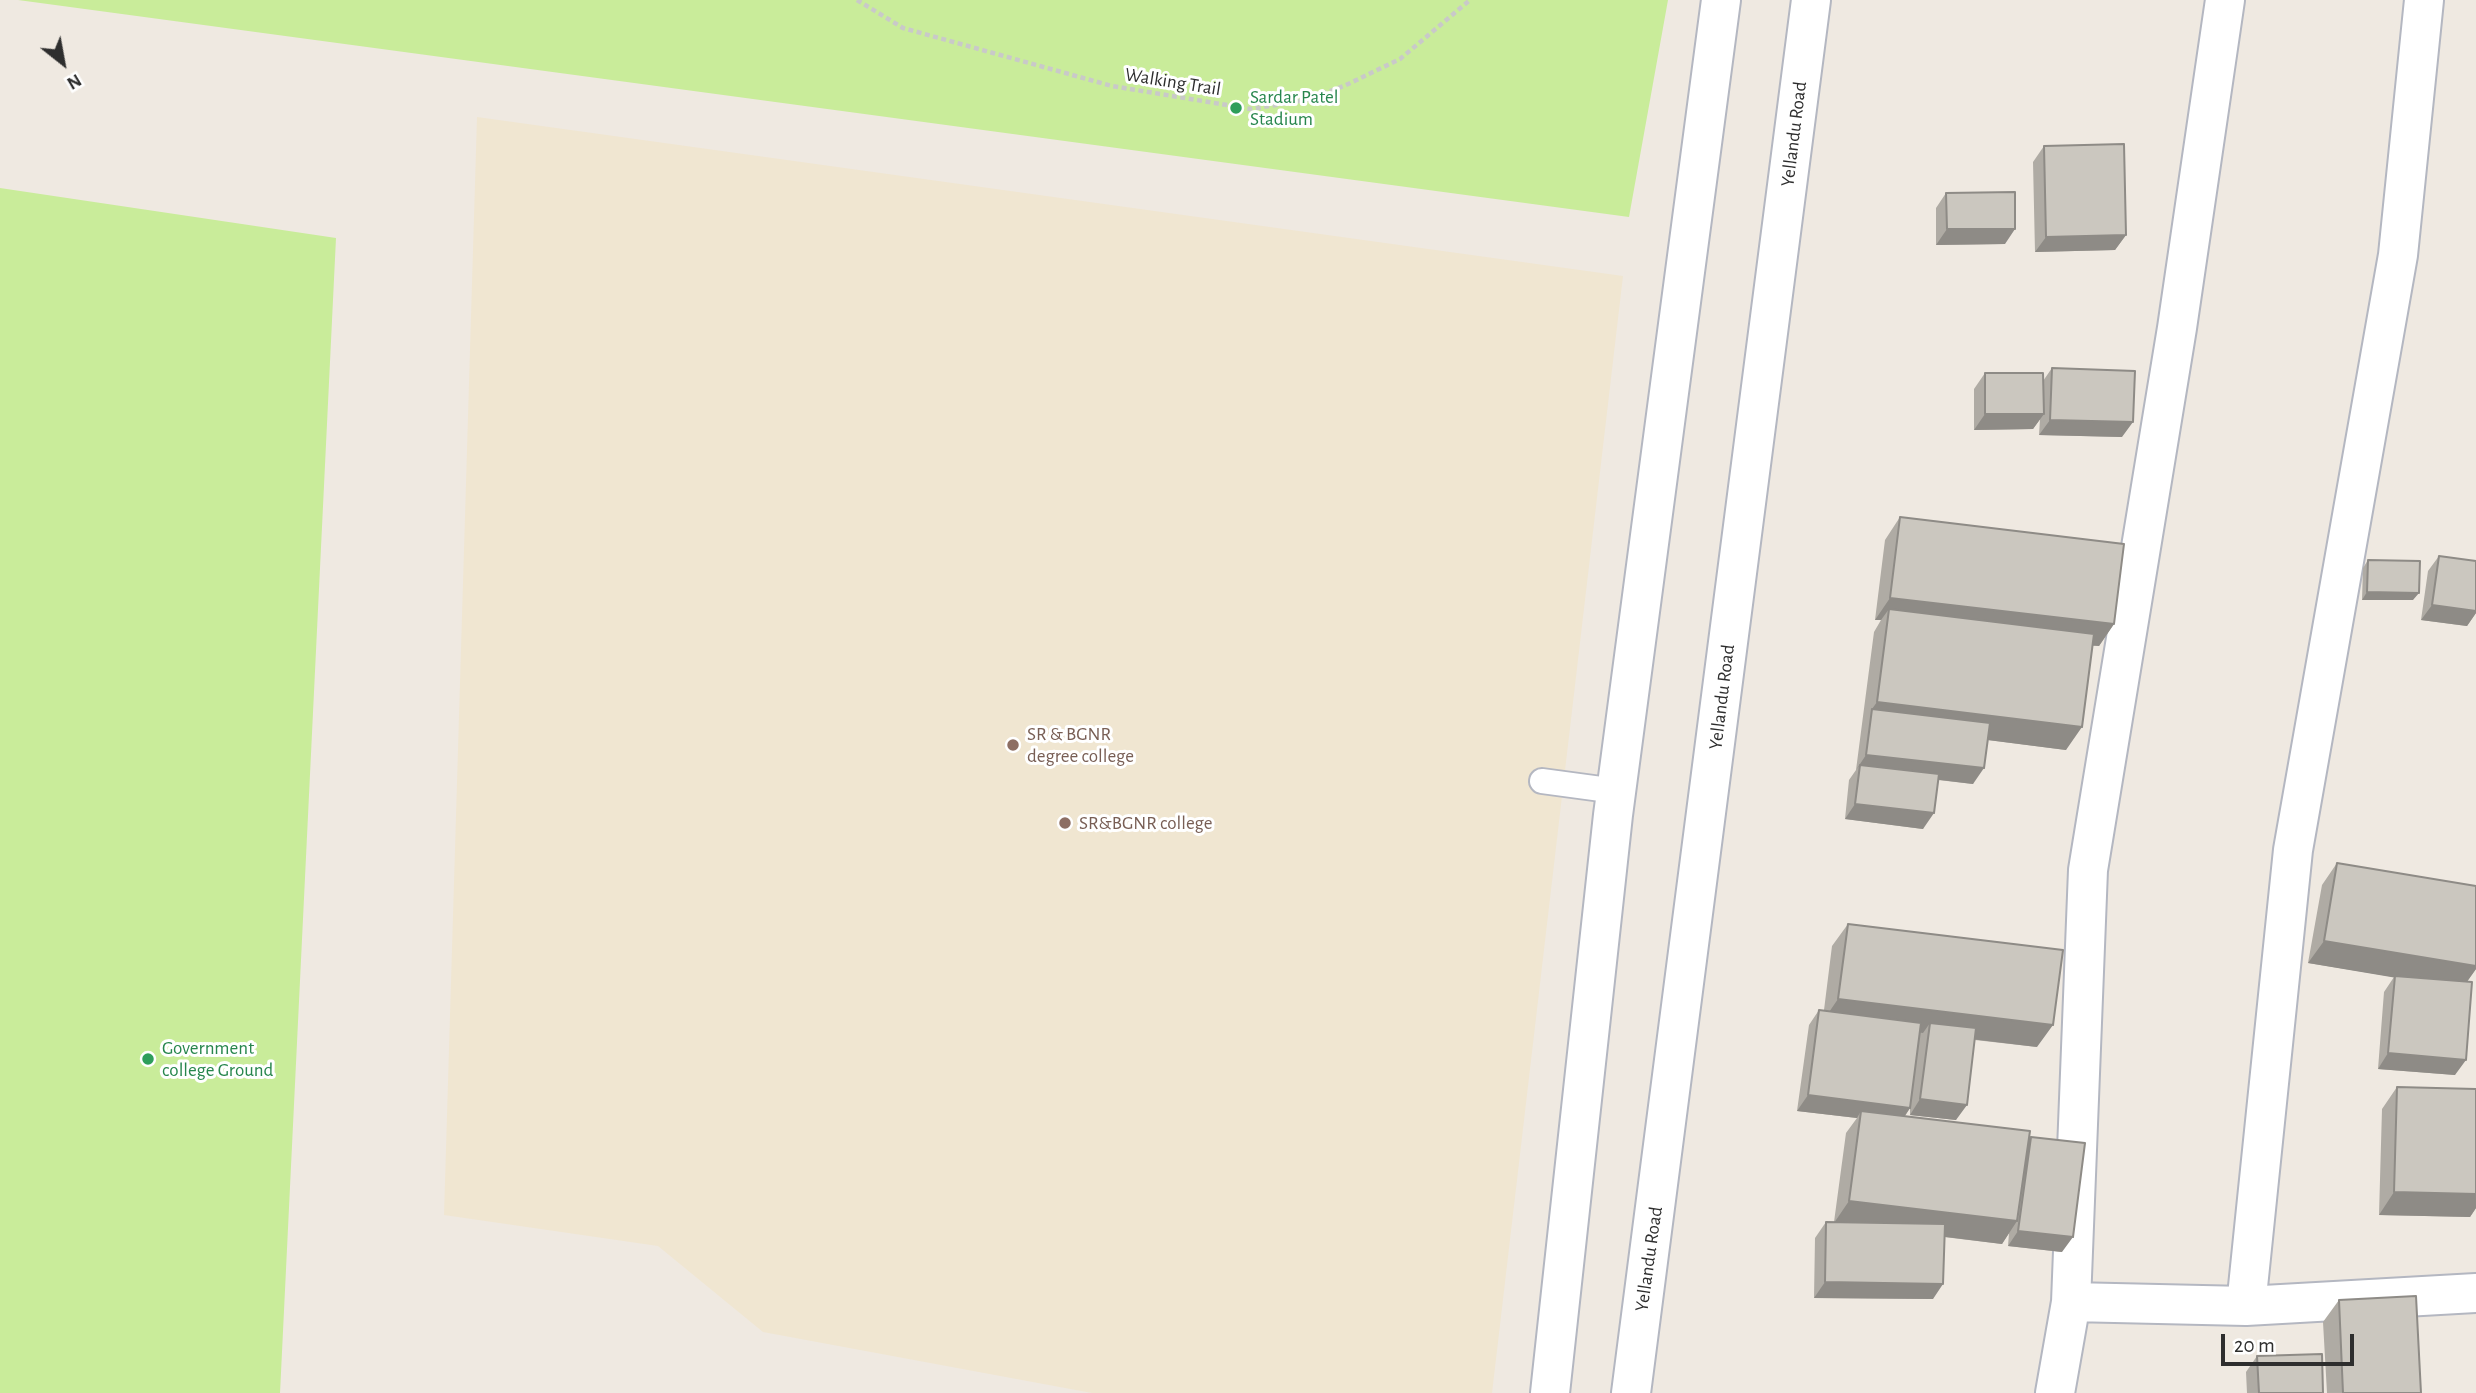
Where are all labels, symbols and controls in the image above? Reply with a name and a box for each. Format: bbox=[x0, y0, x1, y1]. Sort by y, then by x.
north arrow bbox=[28, 28, 98, 98]
street label: Walking Trail bbox=[1123, 63, 1223, 101]
text: N bbox=[64, 70, 85, 93]
street label: Yellandu Road bbox=[1776, 80, 1812, 188]
place label: Sardar Patel Stadium bbox=[1250, 86, 1338, 130]
marker: Sardar Patel Stadium bbox=[1228, 100, 1244, 116]
street label: Yellandu Road bbox=[1704, 643, 1740, 751]
place label: SR & BGNR degree college bbox=[1027, 723, 1134, 767]
marker: SR & BGNR degree college bbox=[1005, 737, 1021, 753]
place label: SR&BGNR college bbox=[1079, 812, 1213, 834]
marker: SR&BGNR college bbox=[1057, 815, 1073, 831]
place label: Government college Ground bbox=[162, 1037, 273, 1081]
marker: Government college Ground bbox=[140, 1051, 156, 1067]
street label: Yellandu Road bbox=[1630, 1205, 1668, 1313]
scale bar bbox=[2224, 1320, 2357, 1364]
text: 20 m bbox=[2234, 1335, 2275, 1356]

